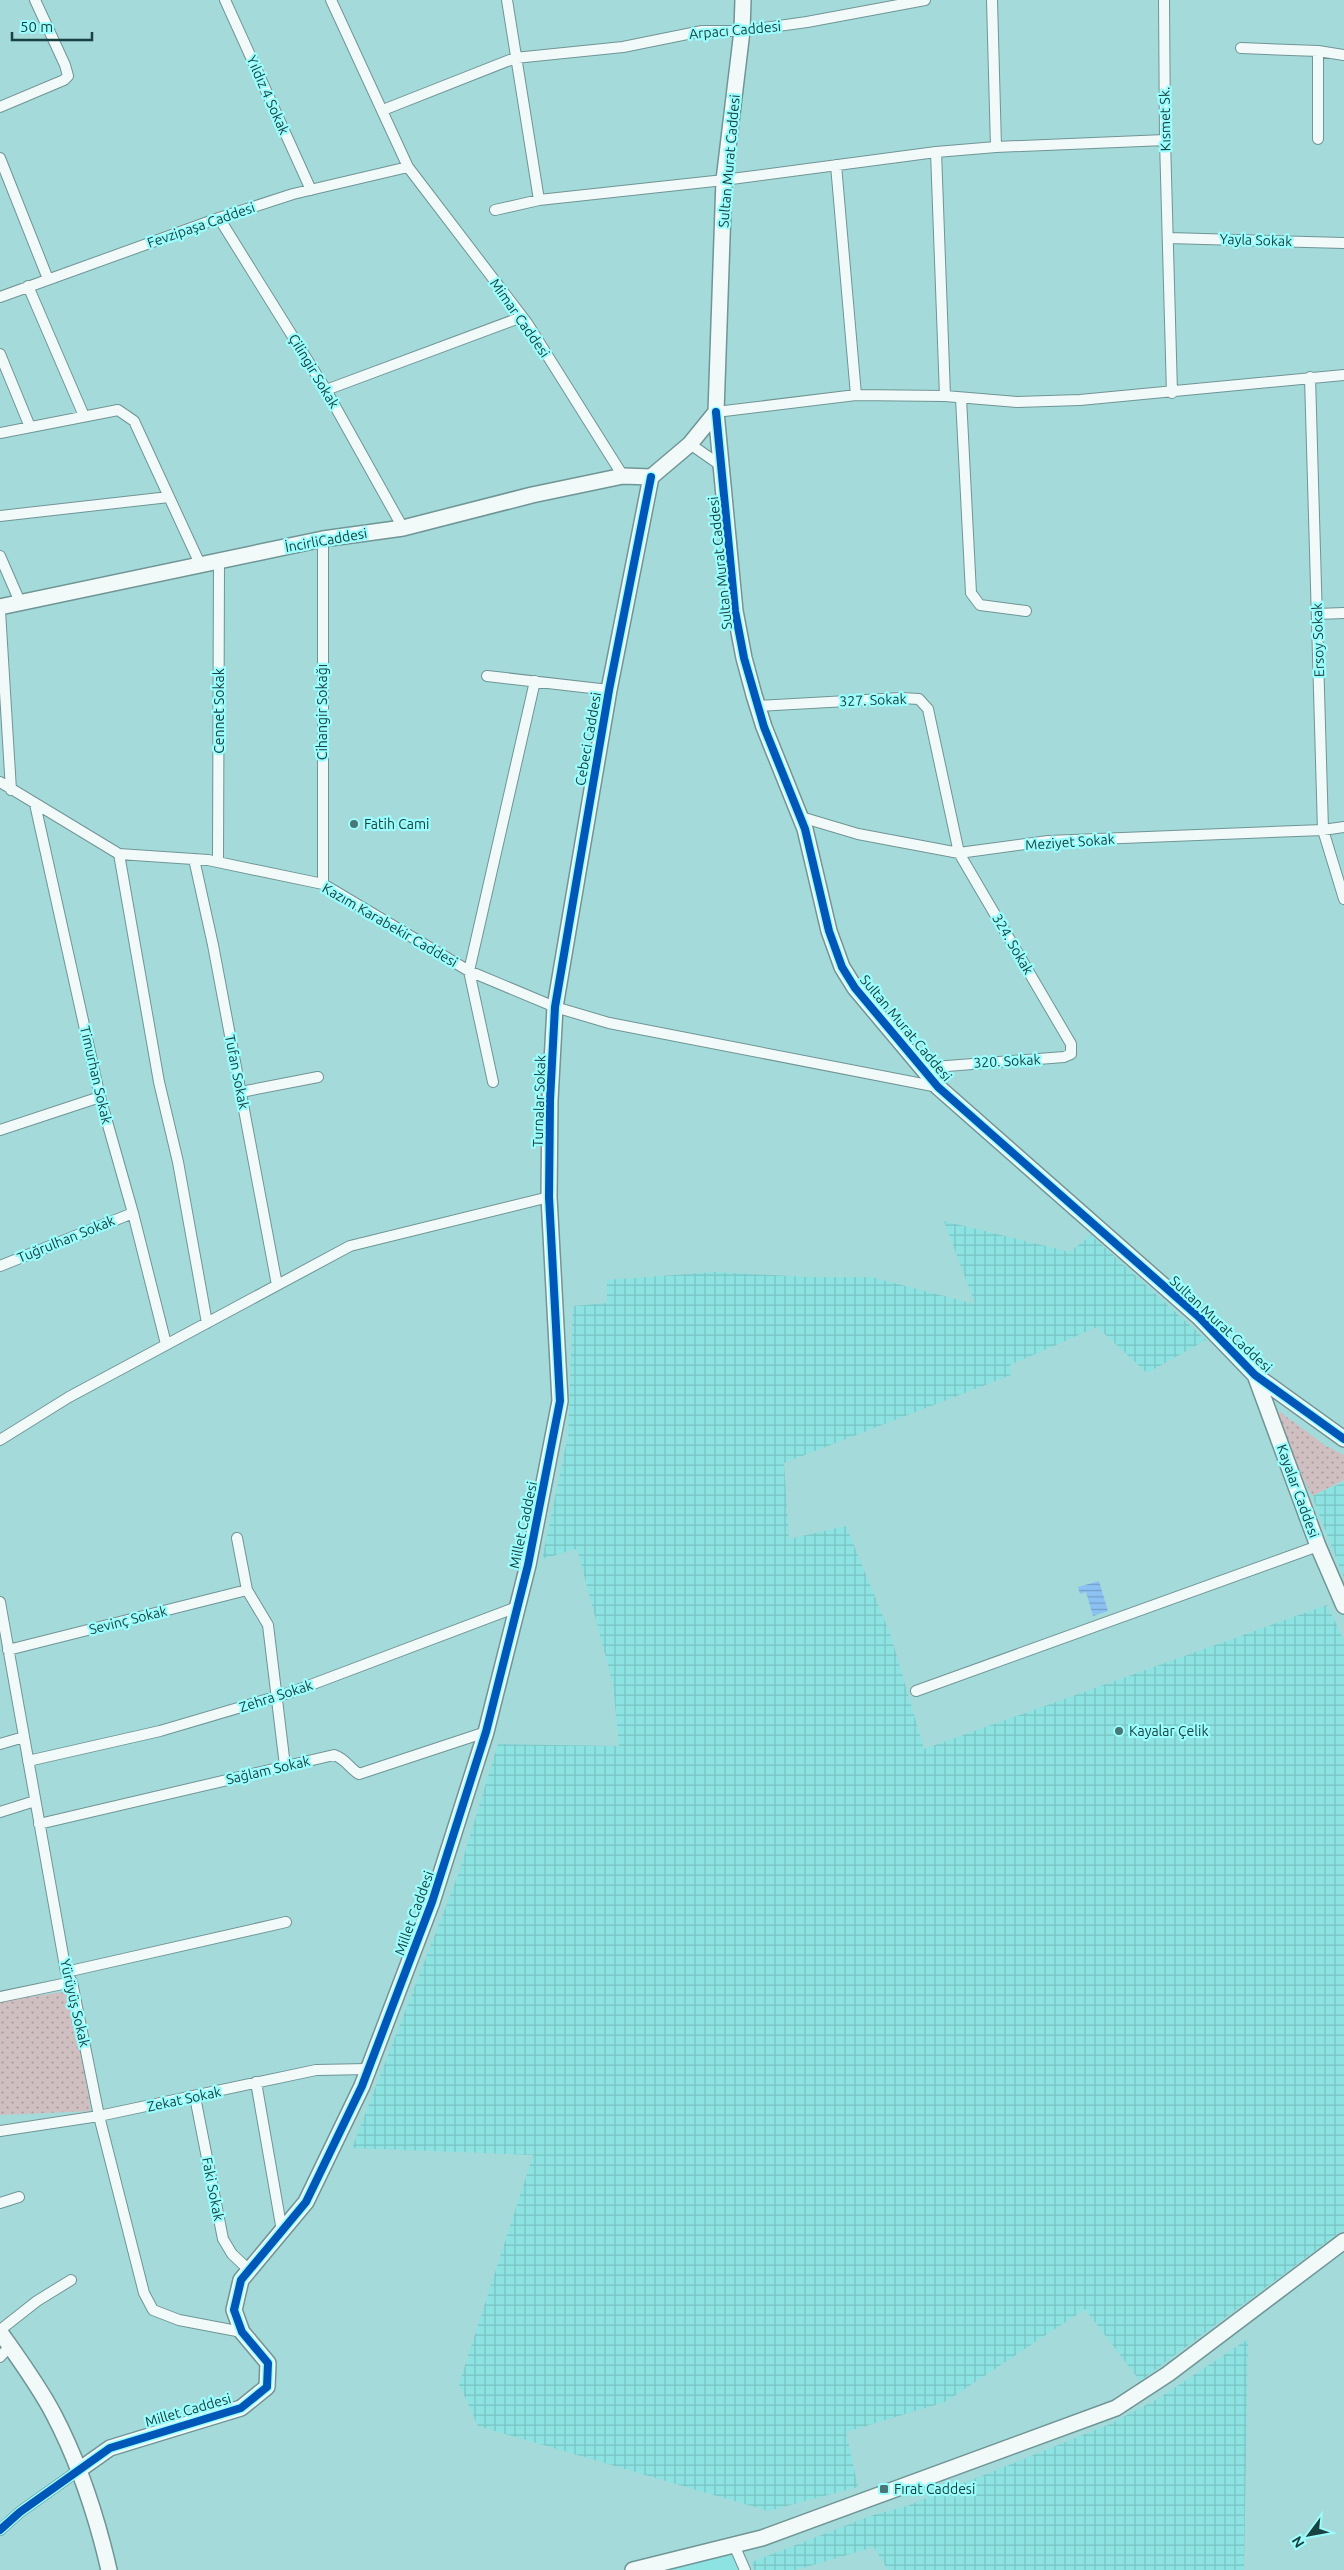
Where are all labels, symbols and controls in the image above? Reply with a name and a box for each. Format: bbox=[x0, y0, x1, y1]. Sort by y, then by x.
scale bar bbox=[12, 10, 92, 42]
text: 50 m bbox=[20, 18, 53, 35]
street label: Arpacı Caddesi bbox=[688, 18, 782, 42]
street label: Yıldız 4 Sokak bbox=[243, 53, 293, 137]
street label: Kısmet Sk. bbox=[1156, 87, 1174, 151]
street label: Sultan Murat Caddesi bbox=[715, 94, 743, 228]
street label: Fevzipaşa Caddesi bbox=[145, 199, 257, 251]
street label: Yayla Sokak bbox=[1219, 231, 1293, 249]
street label: Mimar Caddesi bbox=[487, 275, 553, 361]
street label: Çilingir Sokak bbox=[286, 331, 342, 411]
street label: Sultan Murat Caddesi bbox=[705, 496, 735, 630]
street label: İncirliCaddesi bbox=[284, 525, 368, 555]
street label: Ersoy Sokak bbox=[1309, 603, 1327, 677]
street label: Cihangir Sokağı bbox=[314, 664, 330, 760]
street label: Cennet Sokak bbox=[211, 668, 227, 754]
street label: Cebeci Caddesi bbox=[572, 691, 604, 787]
street label: 327. Sokak bbox=[839, 691, 907, 709]
place label: Fatih Cami bbox=[364, 816, 429, 832]
marker: Fatih Cami bbox=[348, 818, 360, 830]
street label: Meziyet Sokak bbox=[1025, 831, 1115, 853]
street label: Kazım Karabekir Caddesi bbox=[320, 880, 460, 970]
street label: 324. Sokak bbox=[989, 911, 1037, 977]
street label: Sultan Murat Caddesi bbox=[857, 972, 955, 1084]
street label: Timurhan Sokak bbox=[77, 1024, 115, 1126]
street label: Tufan Sokak bbox=[222, 1033, 252, 1111]
street label: 320. Sokak bbox=[973, 1051, 1041, 1071]
street label: Turnalar Sokak bbox=[529, 1055, 549, 1147]
street label: Tuğrulhan Sokak bbox=[15, 1212, 117, 1266]
street label: Sultan Murat Caddesi bbox=[1167, 1273, 1275, 1375]
street label: Kayalar Caddesi bbox=[1274, 1442, 1322, 1540]
street label: Millet Caddesi bbox=[506, 1480, 540, 1570]
street label: Sevinç Sokak bbox=[87, 1603, 169, 1637]
street label: Zehra Sokak bbox=[237, 1677, 315, 1715]
place label: Kayalar Çelik bbox=[1129, 1723, 1208, 1739]
marker: Kayalar Çelik bbox=[1113, 1725, 1125, 1737]
street label: Sağlam Sokak bbox=[224, 1753, 312, 1787]
street label: Millet Caddesi bbox=[391, 1869, 437, 1957]
street label: Yürüyüş Sokak bbox=[57, 1957, 93, 2049]
street label: Zekat Sokak bbox=[145, 2083, 223, 2115]
street label: Faki Sokak bbox=[199, 2156, 227, 2222]
street label: Millet Caddesi bbox=[143, 2390, 233, 2430]
place label: Fırat Caddesi bbox=[894, 2481, 975, 2497]
marker: Fırat Caddesi bbox=[878, 2483, 890, 2495]
north arrow bbox=[1284, 2510, 1334, 2560]
text: N bbox=[1288, 2533, 1308, 2551]

